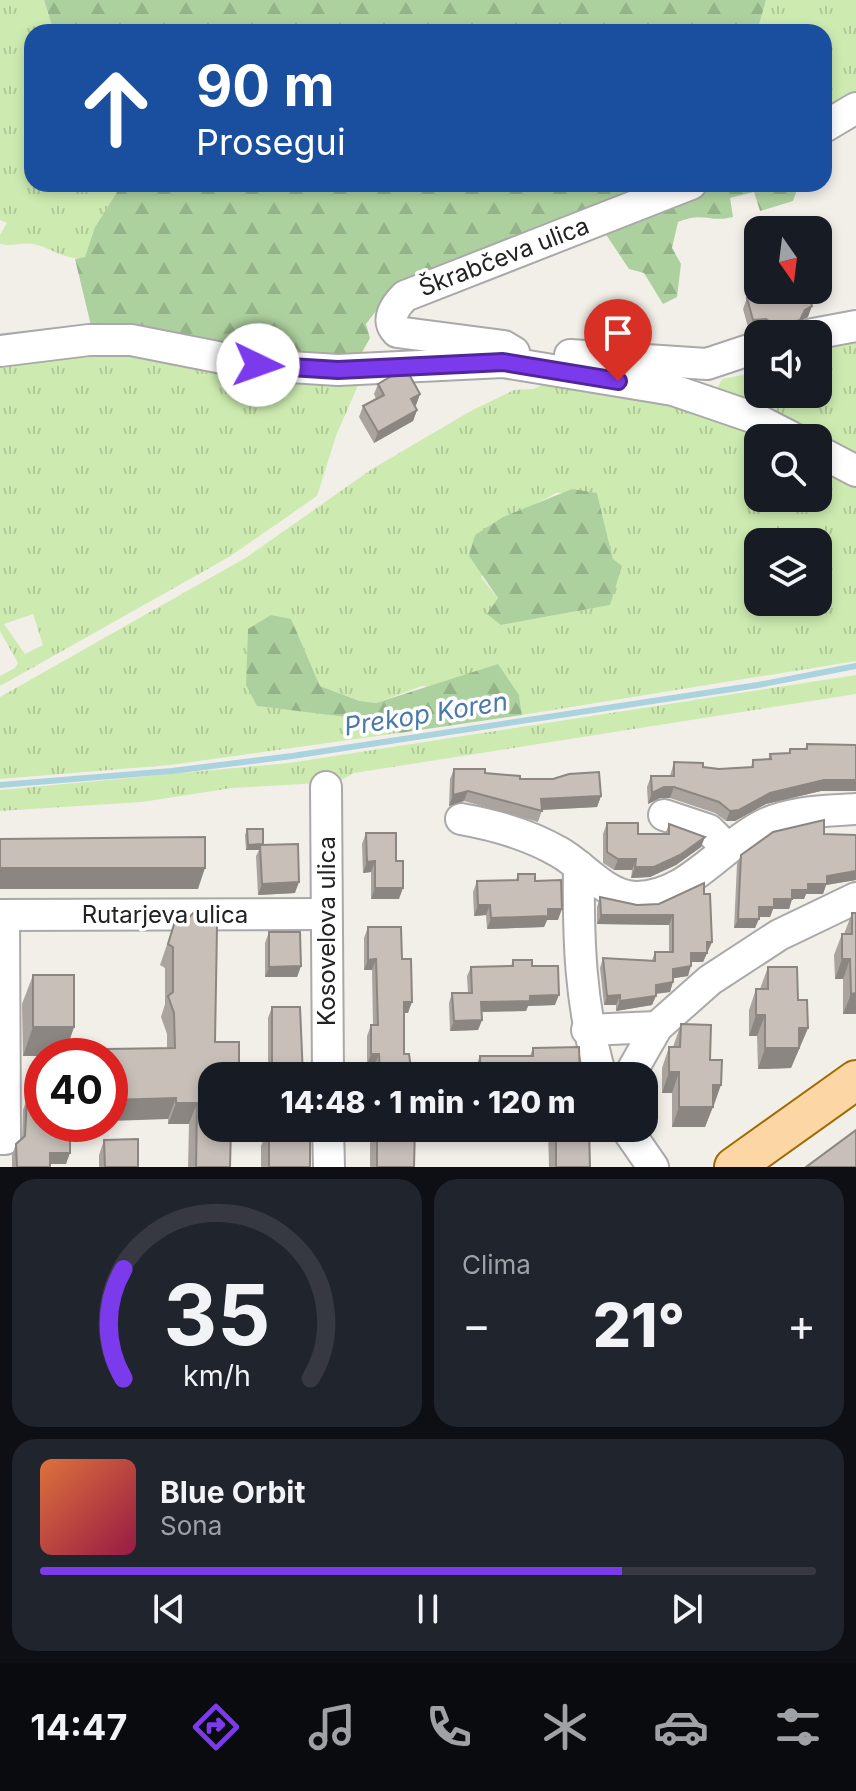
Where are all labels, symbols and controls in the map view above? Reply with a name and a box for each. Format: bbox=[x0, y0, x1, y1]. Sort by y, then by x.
text: 90 m bbox=[196, 52, 335, 120]
icon: ahead bbox=[64, 56, 168, 160]
text: Prosegui bbox=[196, 120, 346, 164]
street label: Škrabčeva ulica bbox=[414, 210, 593, 302]
north arrow bbox=[744, 216, 832, 304]
map controls bbox=[744, 216, 832, 616]
pin bbox=[584, 299, 652, 381]
icon: arrive bbox=[596, 311, 640, 355]
button: sound bbox=[744, 320, 832, 408]
position arrow bbox=[216, 323, 300, 407]
button: search bbox=[744, 424, 832, 512]
button: layers bbox=[744, 528, 832, 616]
water label: Prekop Koren bbox=[342, 685, 510, 742]
street label: Kosovelova ulica bbox=[312, 836, 341, 1026]
street label: Rutarjeva ulica bbox=[82, 900, 248, 929]
speed limit sign: 40 bbox=[24, 1038, 128, 1142]
text: 14:48 · 1 min · 120 m bbox=[280, 1084, 576, 1120]
text: Clima bbox=[462, 1249, 531, 1280]
text: 35 bbox=[164, 1264, 270, 1365]
text: 21° bbox=[593, 1289, 685, 1361]
text: − bbox=[462, 1298, 491, 1352]
text: + bbox=[787, 1298, 816, 1352]
text: km/h bbox=[183, 1358, 251, 1393]
text: Blue Orbit bbox=[160, 1474, 305, 1510]
text: Sona bbox=[160, 1510, 222, 1541]
icon: previous bbox=[147, 1587, 191, 1631]
icon: pause bbox=[406, 1587, 450, 1631]
icon: next bbox=[665, 1587, 709, 1631]
icon: directions bbox=[188, 1699, 244, 1755]
icon: music bbox=[304, 1699, 360, 1755]
icon: phone bbox=[421, 1699, 477, 1755]
icon: climate bbox=[537, 1699, 593, 1755]
icon: car bbox=[653, 1699, 709, 1755]
icon: filters bbox=[770, 1699, 826, 1755]
text: 14:47 bbox=[30, 1705, 127, 1749]

